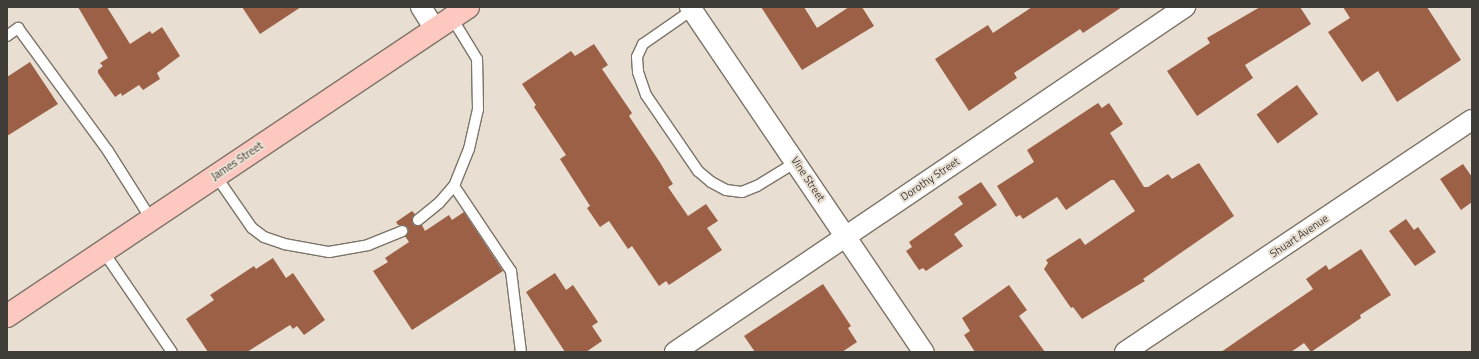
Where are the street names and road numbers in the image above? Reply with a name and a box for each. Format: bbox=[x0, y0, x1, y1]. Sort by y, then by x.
street label: James Street bbox=[209, 139, 265, 183]
street label: Vine Street bbox=[788, 154, 828, 204]
street label: Dorothy Street bbox=[898, 154, 962, 204]
street label: Shuart Avenue bbox=[1267, 212, 1331, 260]

